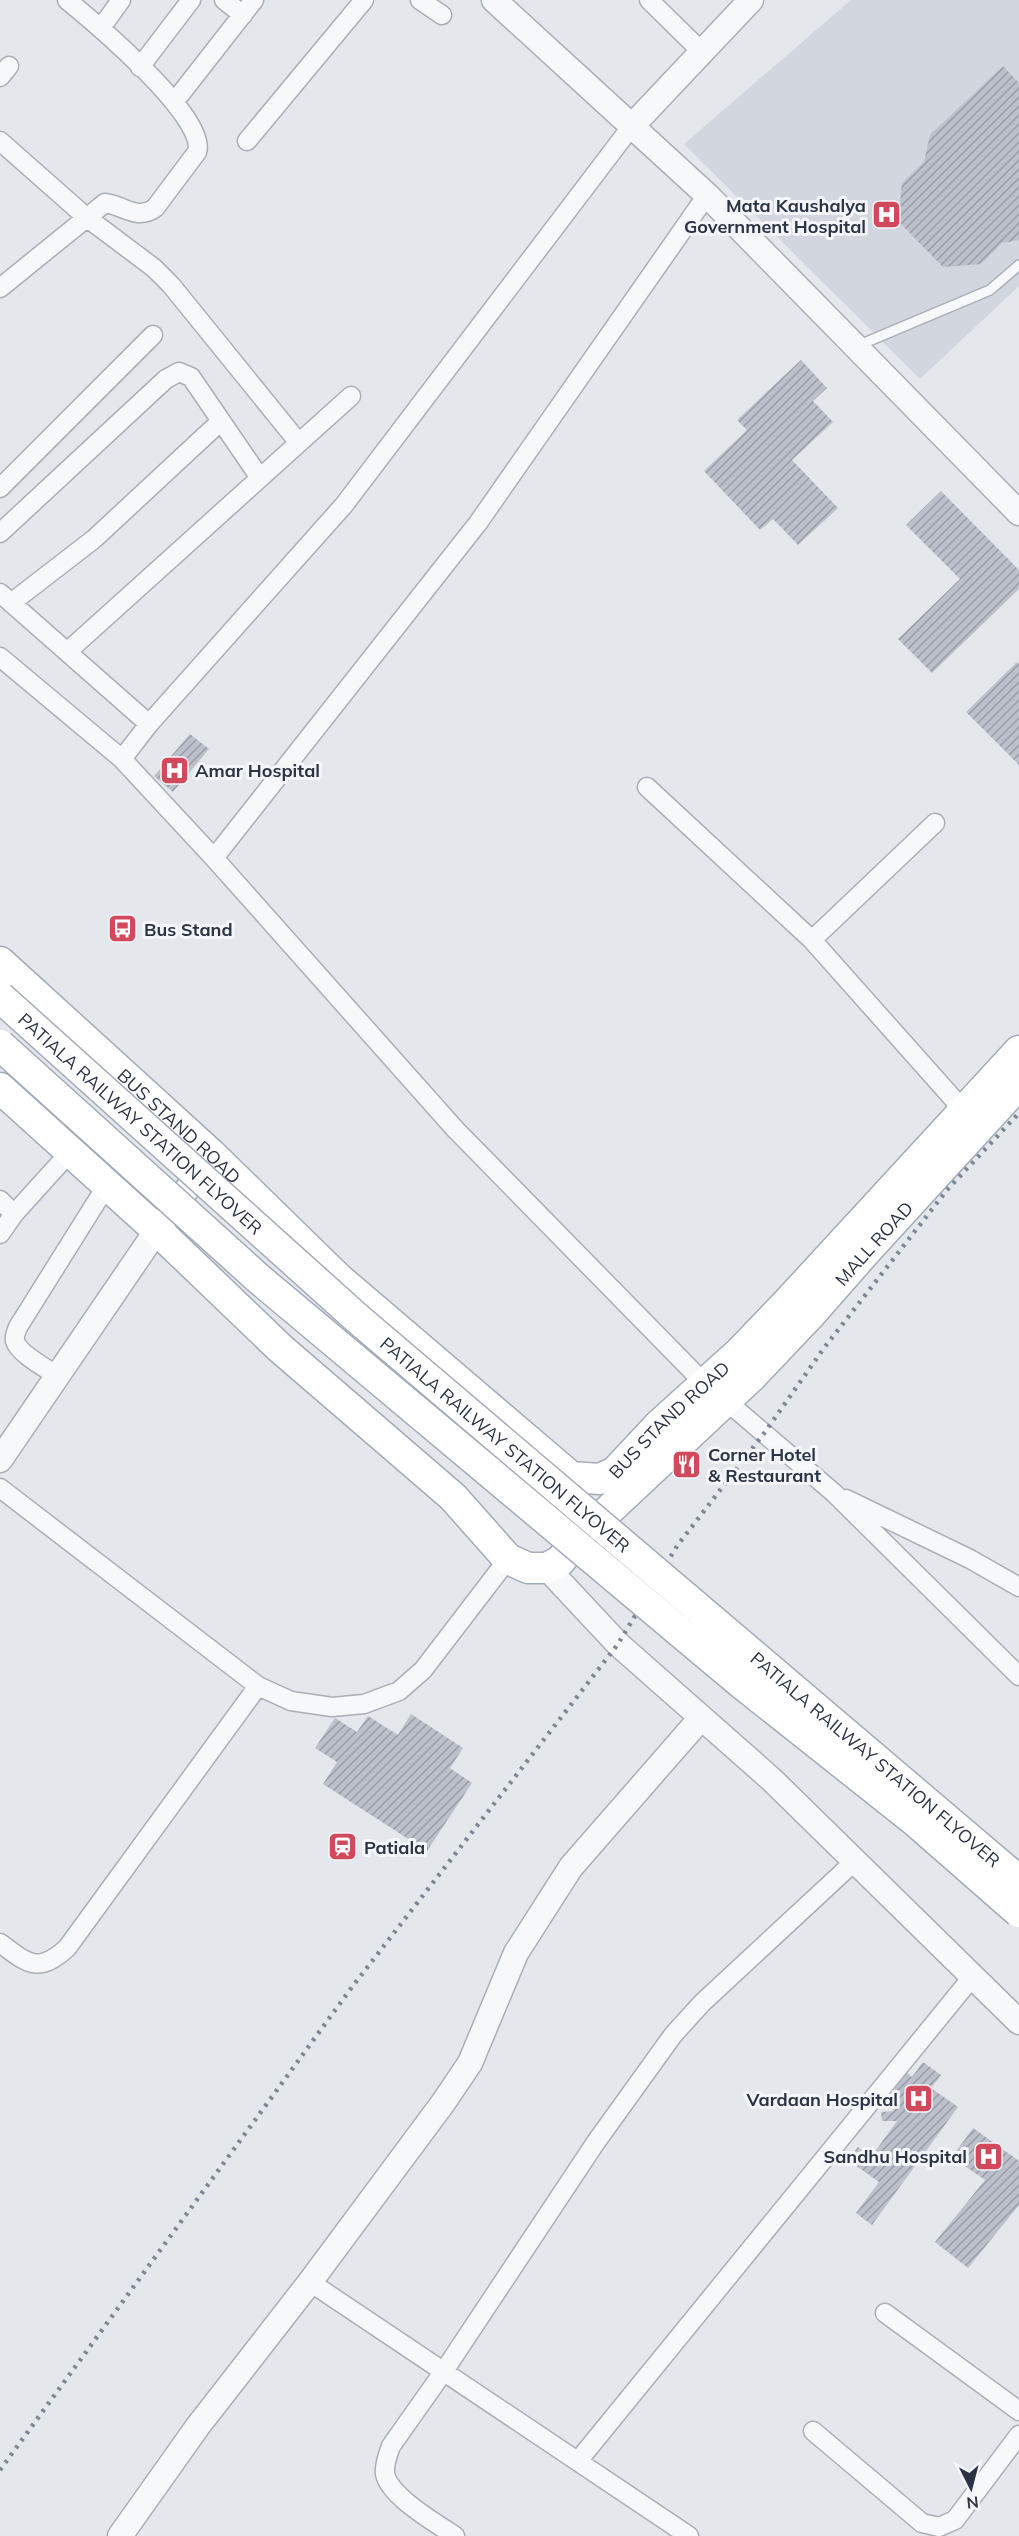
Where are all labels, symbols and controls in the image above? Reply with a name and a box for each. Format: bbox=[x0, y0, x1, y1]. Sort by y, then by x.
place label: Mata Kaushalya Government Hospital bbox=[684, 194, 866, 238]
hospital icon: Mata Kaushalya Government Hospital bbox=[871, 199, 903, 231]
hospital icon: Amar Hospital bbox=[158, 754, 190, 786]
place label: Amar Hospital bbox=[195, 759, 320, 782]
bus stop icon: Bus Stand bbox=[107, 913, 139, 945]
place label: Bus Stand bbox=[144, 918, 233, 941]
street label: PATIALA RAILWAY STATION FLYOVER bbox=[14, 1008, 267, 1239]
street label: BUS STAND ROAD bbox=[113, 1063, 246, 1188]
street label: MALL ROAD bbox=[830, 1196, 918, 1290]
street label: PATIALA RAILWAY STATION FLYOVER bbox=[376, 1332, 635, 1557]
street label: BUS STAND ROAD bbox=[604, 1356, 734, 1483]
place label: Corner Hotel & Restaurant bbox=[708, 1443, 821, 1487]
restaurant icon: Corner Hotel & Restaurant bbox=[671, 1448, 703, 1480]
street label: PATIALA RAILWAY STATION FLYOVER bbox=[746, 1647, 1005, 1872]
station icon: Patiala bbox=[327, 1831, 359, 1863]
place label: Patiala bbox=[364, 1836, 425, 1859]
hospital icon: Vardaan Hospital bbox=[903, 2083, 935, 2115]
place label: Vardaan Hospital bbox=[746, 2088, 898, 2111]
hospital icon: Sandhu Hospital bbox=[972, 2140, 1004, 2172]
place label: Sandhu Hospital bbox=[824, 2145, 967, 2168]
north arrow bbox=[941, 2458, 1001, 2518]
text: N bbox=[966, 2492, 980, 2513]

